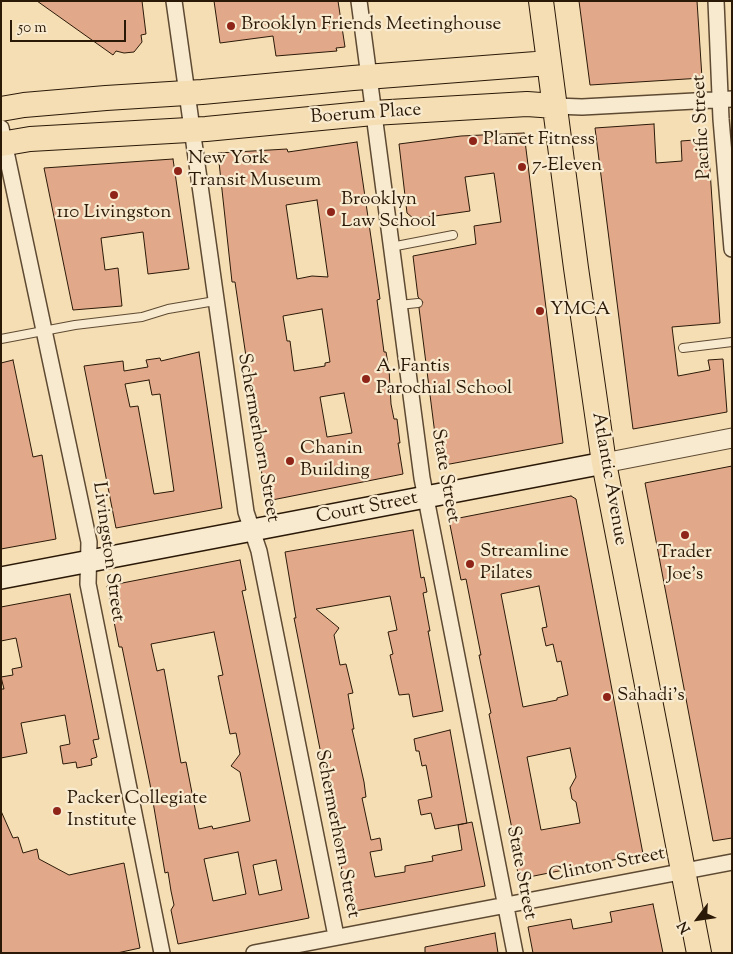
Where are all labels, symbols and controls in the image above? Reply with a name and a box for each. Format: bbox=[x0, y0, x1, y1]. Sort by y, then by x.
scale bar bbox=[12, 10, 129, 42]
place label: Brooklyn Friends Meetinghouse bbox=[241, 15, 501, 37]
text: 50 m bbox=[18, 18, 47, 39]
marker: Brooklyn Friends Meetinghouse bbox=[225, 20, 237, 32]
street label: Pacific Street bbox=[689, 74, 717, 180]
street label: Boerum Place bbox=[310, 100, 422, 130]
place label: Planet Fitness bbox=[483, 130, 595, 152]
marker: Planet Fitness bbox=[467, 135, 479, 147]
place label: New York Transit Museum bbox=[188, 149, 321, 193]
place label: 7-Eleven bbox=[532, 156, 602, 178]
marker: 7-Eleven bbox=[516, 161, 528, 173]
marker: New York Transit Museum bbox=[172, 165, 184, 177]
marker: 110 Livingston bbox=[108, 189, 120, 201]
place label: Brooklyn Law School bbox=[341, 190, 436, 234]
place label: 110 Livingston bbox=[57, 203, 171, 225]
marker: Brooklyn Law School bbox=[325, 206, 337, 218]
place label: YMCA bbox=[550, 300, 611, 322]
marker: YMCA bbox=[534, 305, 546, 317]
street label: Schermerhorn Street bbox=[231, 352, 283, 524]
place label: A. Fantis Parochial School bbox=[376, 357, 512, 401]
marker: A. Fantis Parochial School bbox=[360, 373, 372, 385]
street label: Atlantic Avenue bbox=[585, 411, 631, 547]
street label: State Street bbox=[425, 427, 463, 525]
place label: Chanin Building bbox=[300, 439, 370, 483]
marker: Chanin Building bbox=[284, 455, 296, 467]
street label: Livingston Street bbox=[86, 481, 128, 623]
street label: Court Street bbox=[314, 488, 420, 530]
marker: Trader Joe's bbox=[679, 529, 691, 541]
place label: Streamline Pilates bbox=[480, 542, 569, 586]
place label: Trader Joe's bbox=[658, 543, 712, 587]
marker: Streamline Pilates bbox=[464, 558, 476, 570]
place label: Sahadi's bbox=[617, 686, 685, 708]
marker: Sahadi's bbox=[601, 691, 613, 703]
street label: Schermerhorn Street bbox=[308, 748, 364, 920]
place label: Packer Collegiate Institute bbox=[67, 789, 207, 833]
marker: Packer Collegiate Institute bbox=[51, 805, 63, 817]
street label: State Street bbox=[500, 824, 540, 922]
street label: Clinton Street bbox=[547, 844, 667, 888]
north arrow bbox=[673, 894, 723, 944]
text: N bbox=[674, 917, 697, 937]

